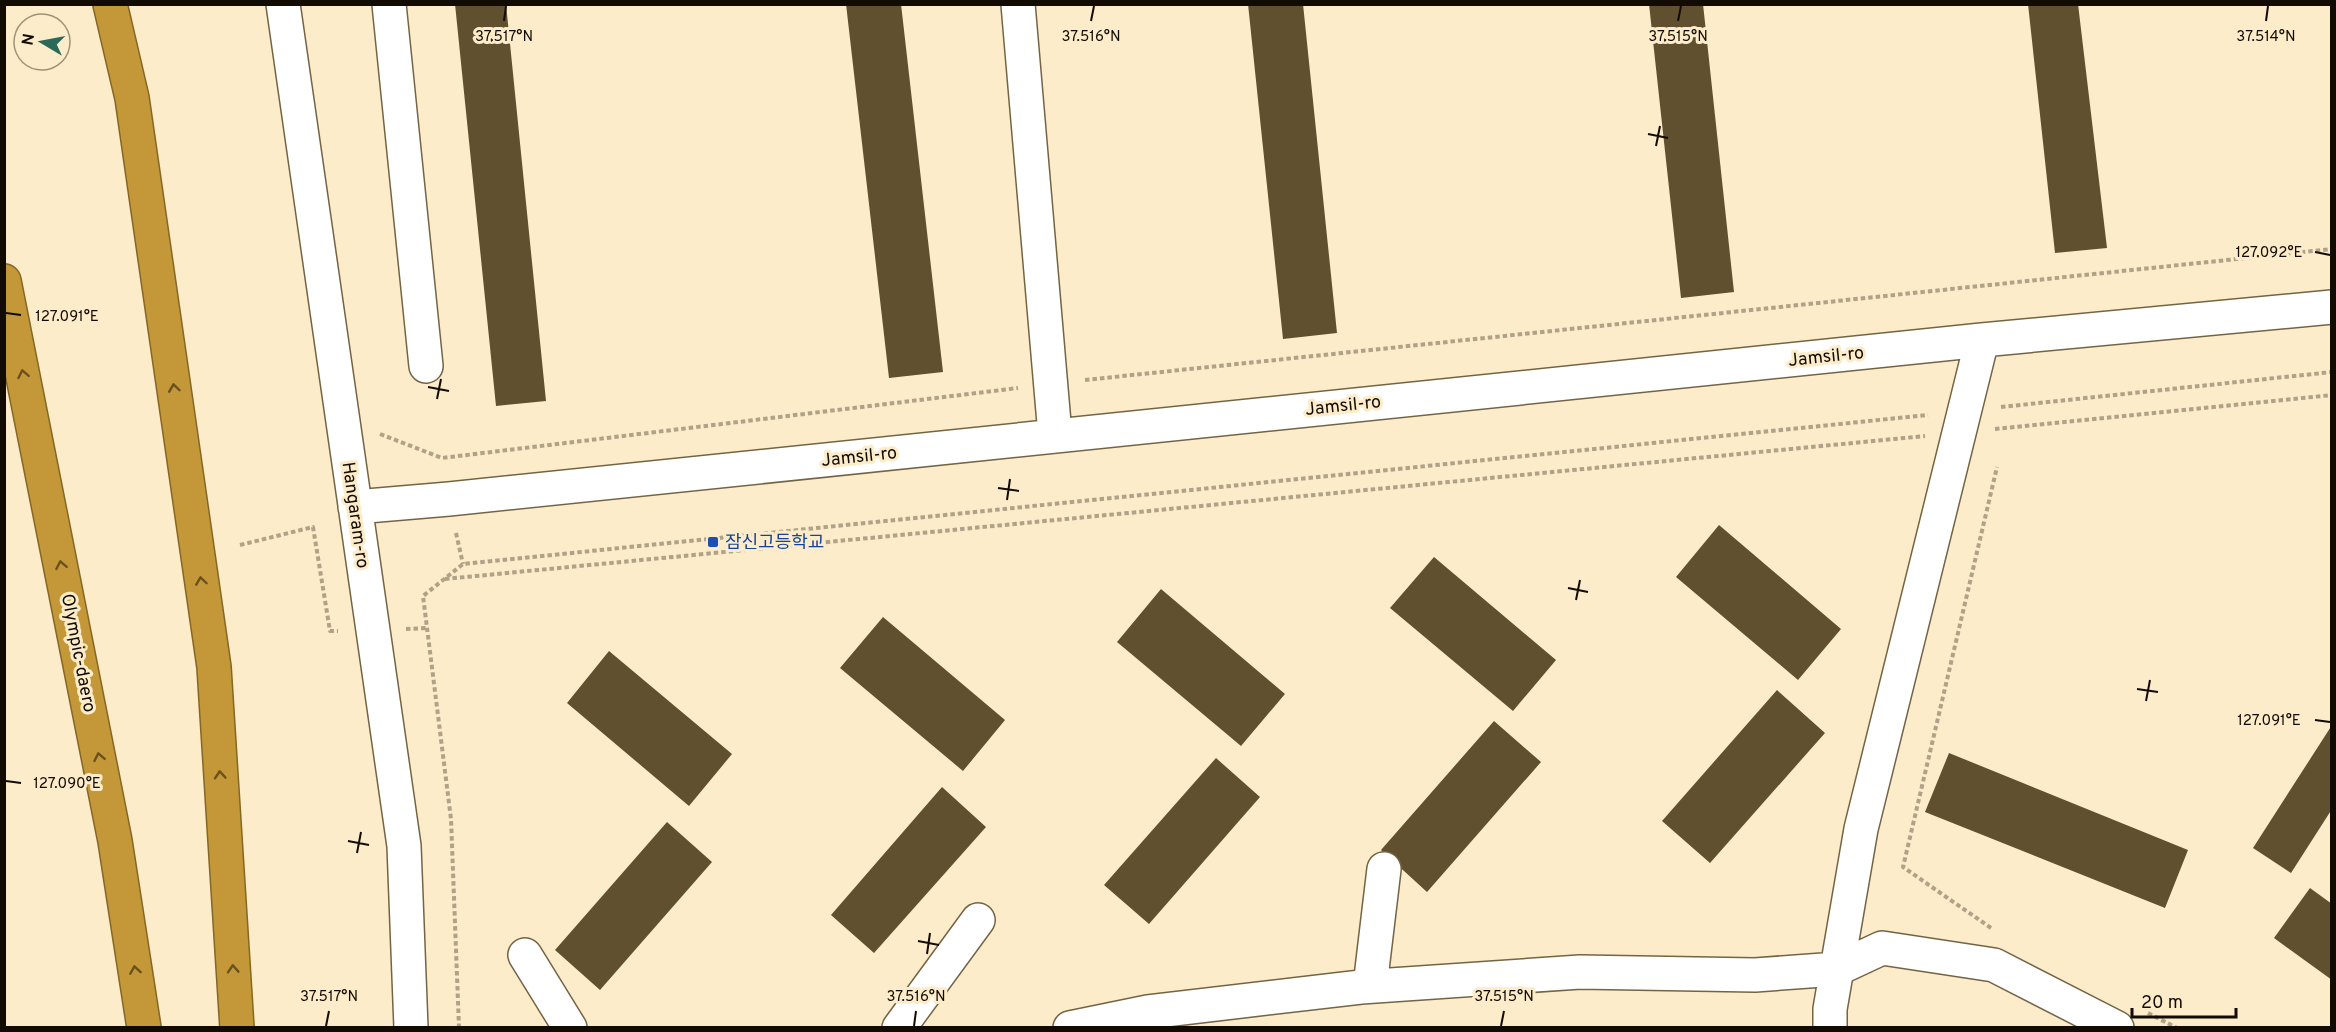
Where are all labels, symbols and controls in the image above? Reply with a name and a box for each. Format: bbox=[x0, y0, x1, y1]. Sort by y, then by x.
north arrow bbox=[12, 12, 72, 72]
text: 37.517°N bbox=[475, 28, 533, 47]
text: 37.516°N bbox=[1061, 28, 1121, 47]
text: 37.515°N bbox=[1648, 28, 1708, 47]
text: 37.514°N bbox=[2236, 28, 2296, 47]
text: N bbox=[18, 32, 40, 47]
text: 127.092°E bbox=[2235, 244, 2303, 263]
text: 127.091°E bbox=[35, 308, 99, 327]
street label: Jamsil-ro bbox=[1787, 342, 1865, 373]
one-way arrow bbox=[17, 369, 30, 379]
one-way arrow bbox=[168, 383, 180, 392]
street label: Jamsil-ro bbox=[1304, 391, 1382, 422]
street label: Jamsil-ro bbox=[820, 442, 898, 473]
street label: Hangaram-ro bbox=[336, 460, 373, 570]
place label: 잠신고등학교 bbox=[725, 532, 824, 555]
marker: 잠신고등학교 bbox=[706, 535, 720, 549]
one-way arrow bbox=[55, 561, 68, 571]
one-way arrow bbox=[196, 576, 208, 585]
street label: Olympic-daero bbox=[55, 592, 100, 715]
text: 127.091°E bbox=[2237, 712, 2301, 731]
one-way arrow bbox=[93, 752, 106, 762]
one-way arrow bbox=[214, 770, 227, 779]
text: 127.090°E bbox=[33, 775, 101, 794]
one-way arrow bbox=[129, 965, 141, 974]
one-way arrow bbox=[227, 965, 240, 974]
scale bar bbox=[2132, 981, 2236, 1019]
text: 37.517°N bbox=[300, 988, 358, 1007]
text: 37.516°N bbox=[886, 988, 946, 1007]
text: 37.515°N bbox=[1474, 988, 1534, 1007]
text: 20 m bbox=[2141, 992, 2183, 1015]

